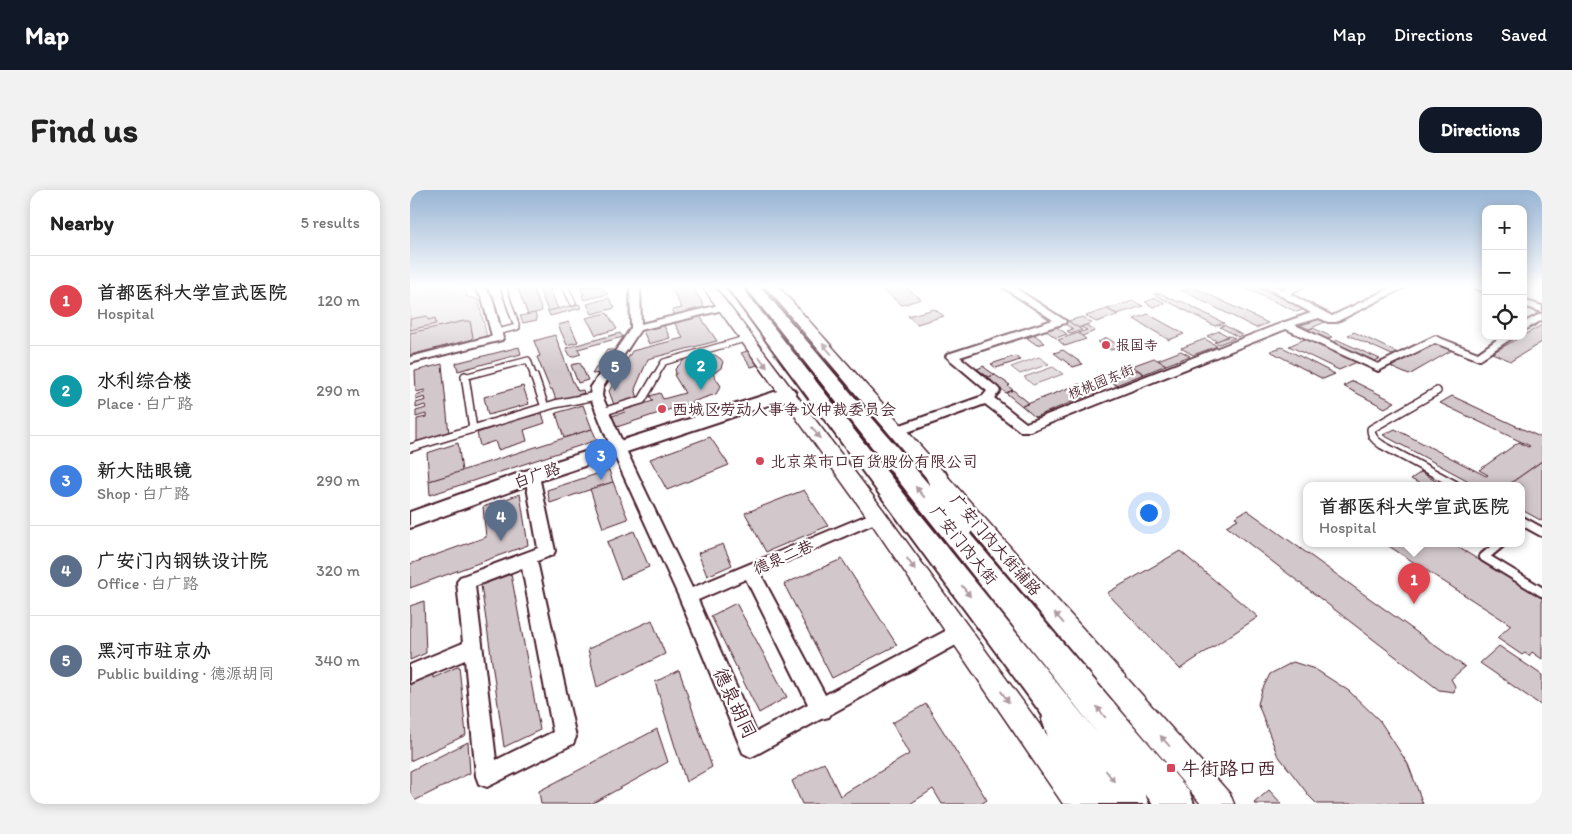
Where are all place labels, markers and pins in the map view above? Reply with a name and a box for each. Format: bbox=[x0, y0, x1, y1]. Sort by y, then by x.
place label: 报国寺 bbox=[1116, 337, 1158, 354]
marker: 报国寺 bbox=[1100, 339, 1112, 351]
pin: 2 bbox=[685, 349, 717, 390]
pin: 5 bbox=[599, 350, 631, 391]
place label: 西城区劳动人事争议仲裁委员会 bbox=[672, 400, 896, 419]
marker: 西城区劳动人事争议仲裁委员会 bbox=[656, 403, 668, 415]
pin: 3 bbox=[585, 439, 617, 480]
place label: 北京菜市口百货股份有限公司 bbox=[770, 452, 978, 471]
marker: 北京菜市口百货股份有限公司 bbox=[754, 455, 766, 467]
pin: 4 bbox=[485, 500, 517, 541]
pin: 1 bbox=[1398, 563, 1430, 604]
place label: 牛街路口西 bbox=[1181, 757, 1276, 780]
marker: 牛街路口西 bbox=[1165, 762, 1177, 774]

